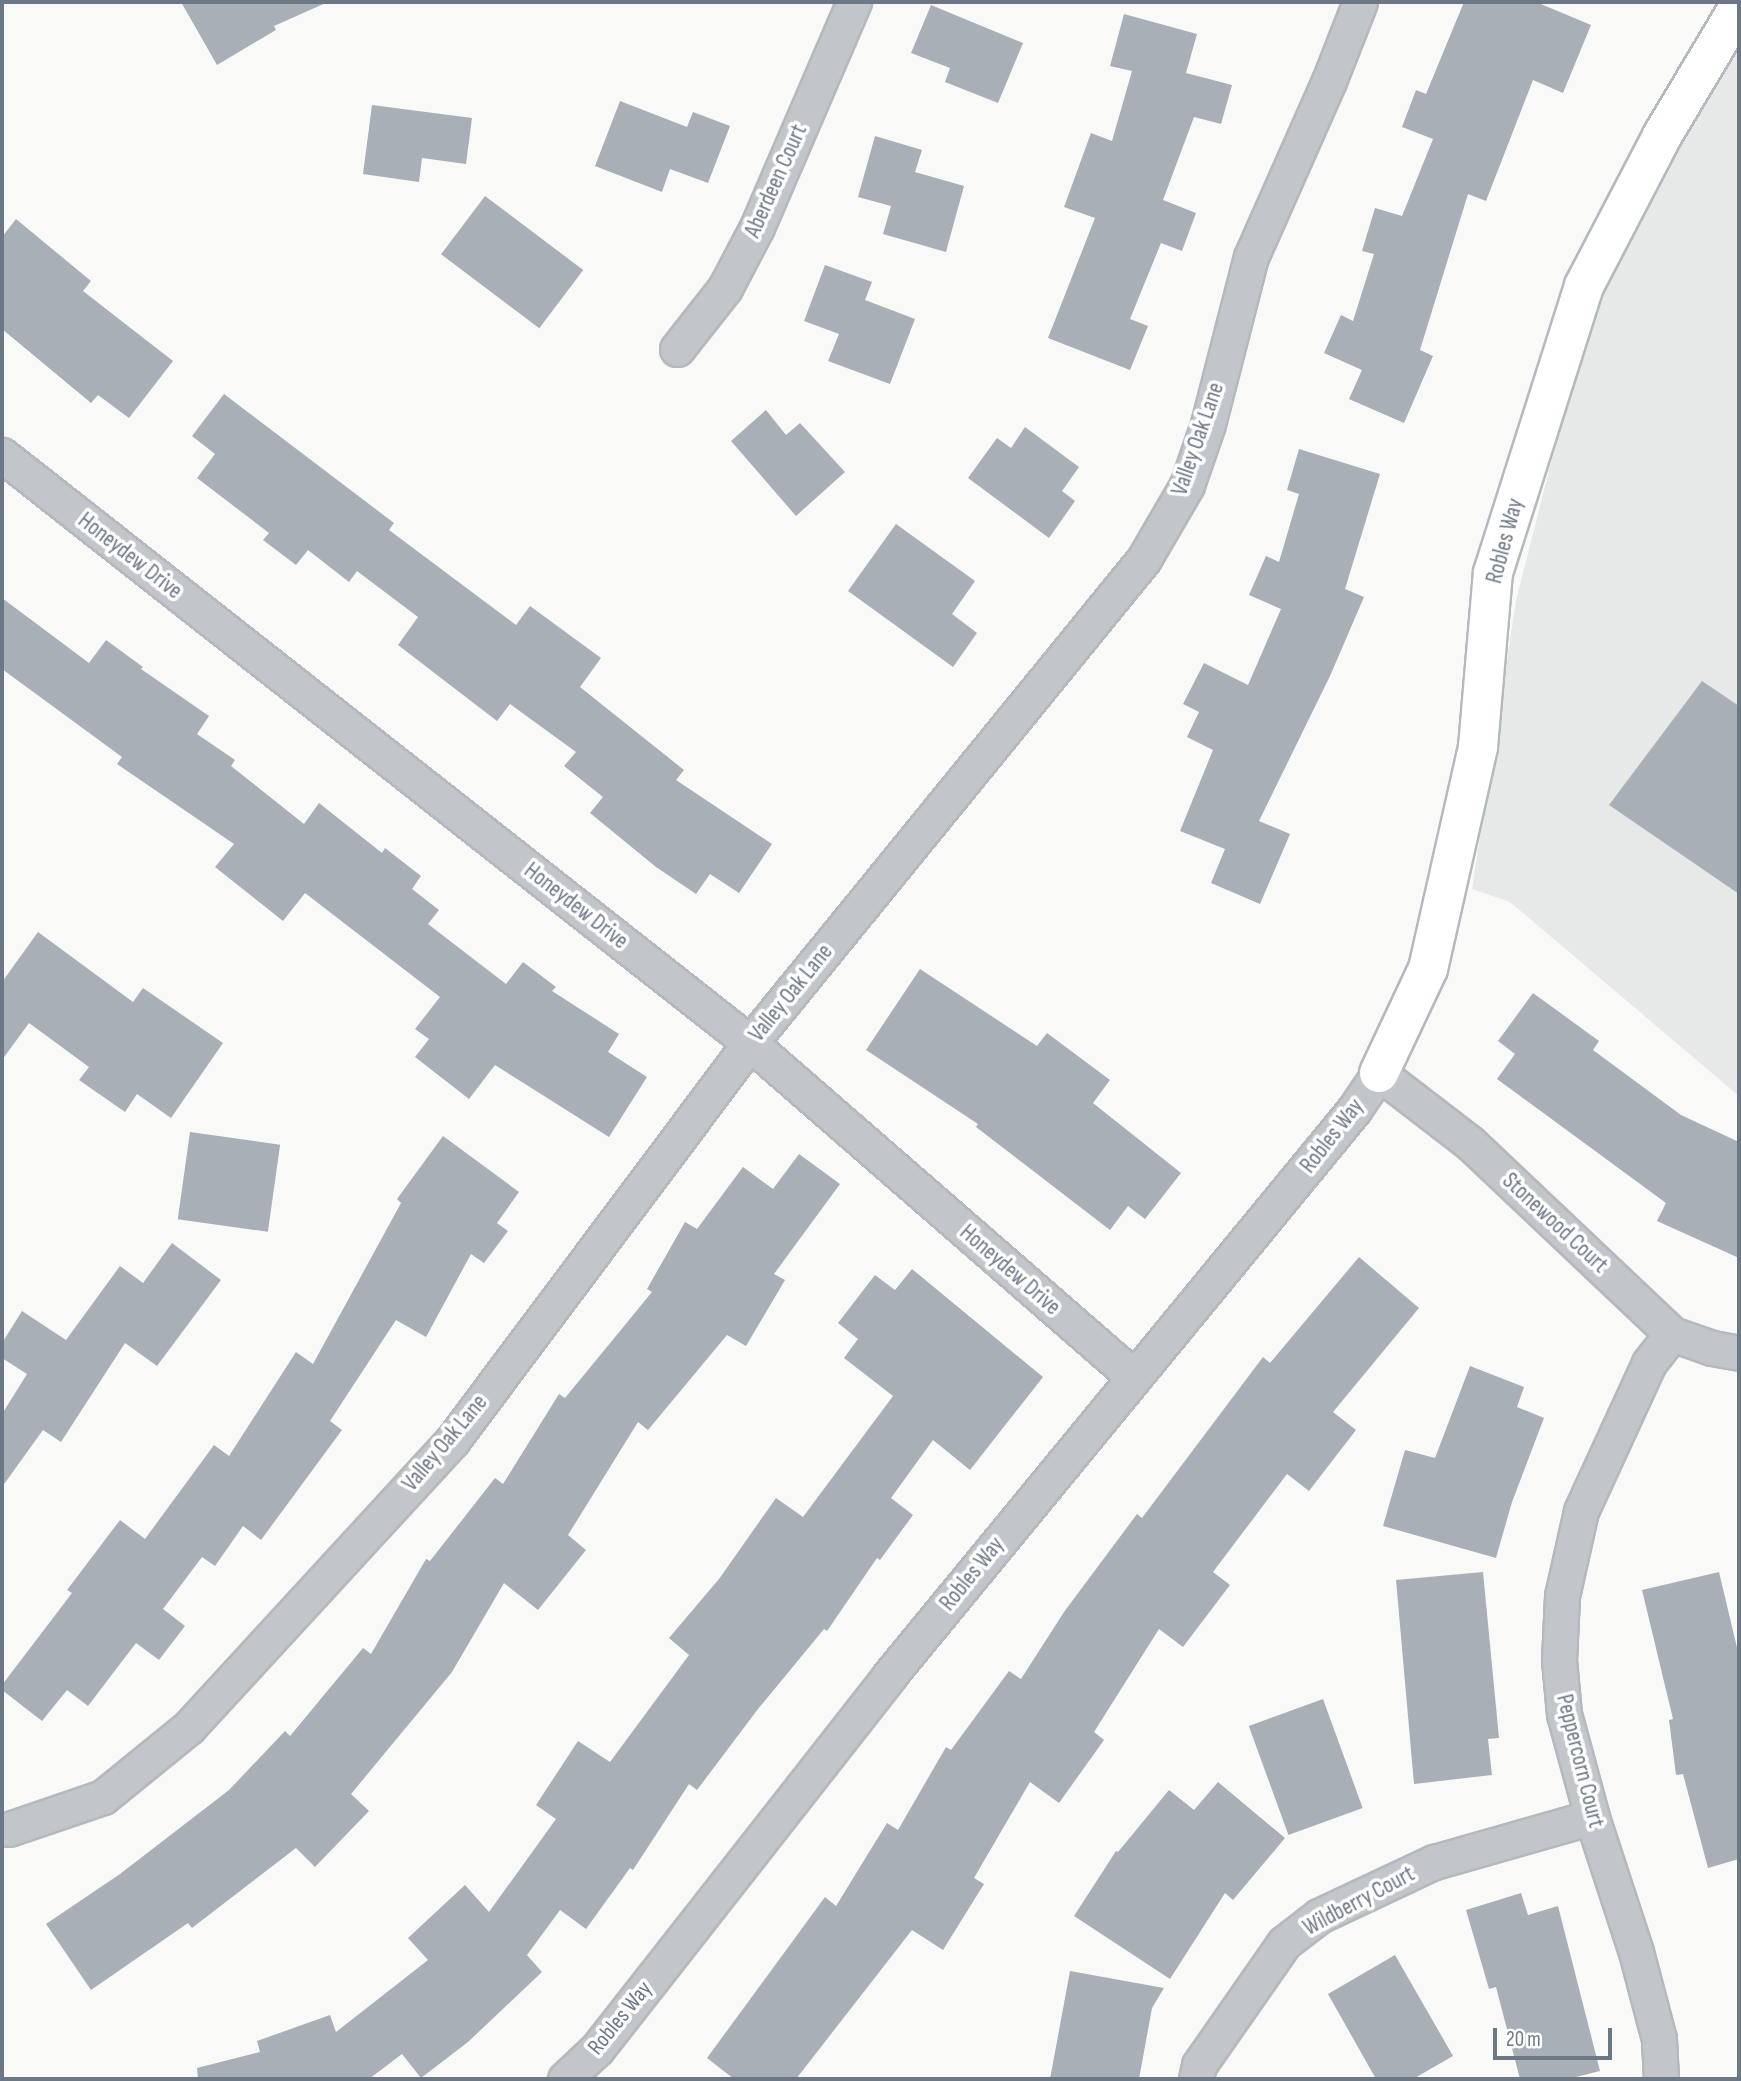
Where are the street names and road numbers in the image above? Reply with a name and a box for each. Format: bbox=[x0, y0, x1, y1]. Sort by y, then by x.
street label: Aberdeen Court bbox=[739, 120, 813, 242]
street label: Valley Oak Lane bbox=[1166, 379, 1230, 499]
street label: Robles Way bbox=[1480, 496, 1530, 586]
street label: Honeydew Drive bbox=[73, 507, 187, 605]
street label: Honeydew Drive bbox=[519, 857, 633, 955]
street label: Valley Oak Lane bbox=[743, 939, 839, 1047]
street label: Robles Way bbox=[1294, 1093, 1370, 1179]
street label: Stonewood Court bbox=[1496, 1167, 1614, 1279]
street label: Honeydew Drive bbox=[954, 1219, 1066, 1321]
street label: Valley Oak Lane bbox=[397, 1389, 493, 1497]
street label: Robles Way bbox=[934, 1532, 1010, 1616]
street label: Peppercorn Court bbox=[1550, 1692, 1610, 1830]
street label: Wildberry Court bbox=[1299, 1860, 1419, 1942]
street label: Robles Way bbox=[582, 1976, 658, 2060]

